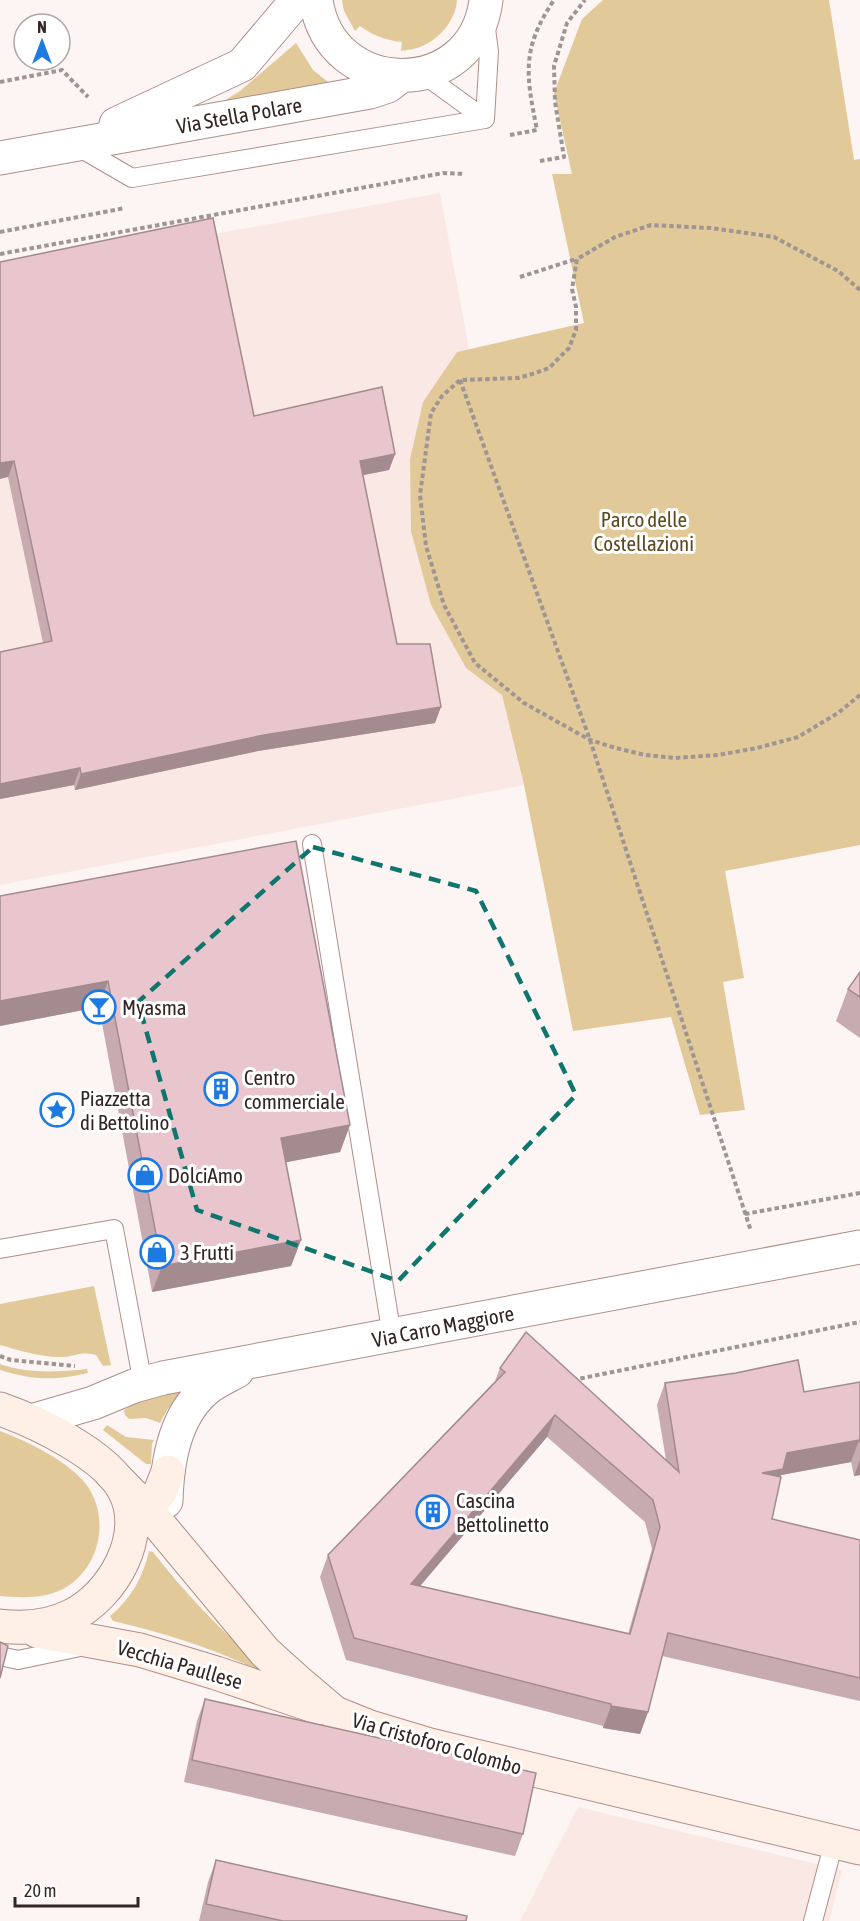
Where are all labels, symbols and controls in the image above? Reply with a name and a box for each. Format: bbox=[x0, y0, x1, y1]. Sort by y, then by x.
north arrow bbox=[12, 12, 72, 72]
text: N bbox=[37, 18, 47, 36]
street label: Via Stella Polare bbox=[175, 92, 303, 138]
park label: Parco delle Costellazioni bbox=[594, 507, 694, 555]
bar icon: Myasma bbox=[81, 989, 117, 1025]
place label: Myasma bbox=[122, 995, 187, 1019]
place label: Centro commerciale bbox=[244, 1065, 345, 1113]
building icon: Centro commerciale bbox=[203, 1071, 239, 1107]
place label: Piazzetta di Bettolino bbox=[80, 1086, 169, 1134]
place icon: Piazzetta di Bettolino bbox=[39, 1092, 75, 1128]
shop icon: DolciAmo bbox=[127, 1157, 163, 1193]
place label: DolciAmo bbox=[168, 1163, 243, 1187]
shop icon: 3 Frutti bbox=[139, 1234, 175, 1270]
place label: 3 Frutti bbox=[180, 1240, 234, 1264]
street label: Via Carro Maggiore bbox=[370, 1300, 516, 1352]
place label: Cascina Bettolinetto bbox=[456, 1488, 549, 1536]
building icon: Cascina Bettolinetto bbox=[415, 1494, 451, 1530]
street label: Vecchia Paullese bbox=[114, 1635, 246, 1693]
street label: Via Cristoforo Colombo bbox=[349, 1707, 525, 1779]
scale bar bbox=[15, 1870, 138, 1908]
text: 20 m bbox=[24, 1880, 56, 1901]

